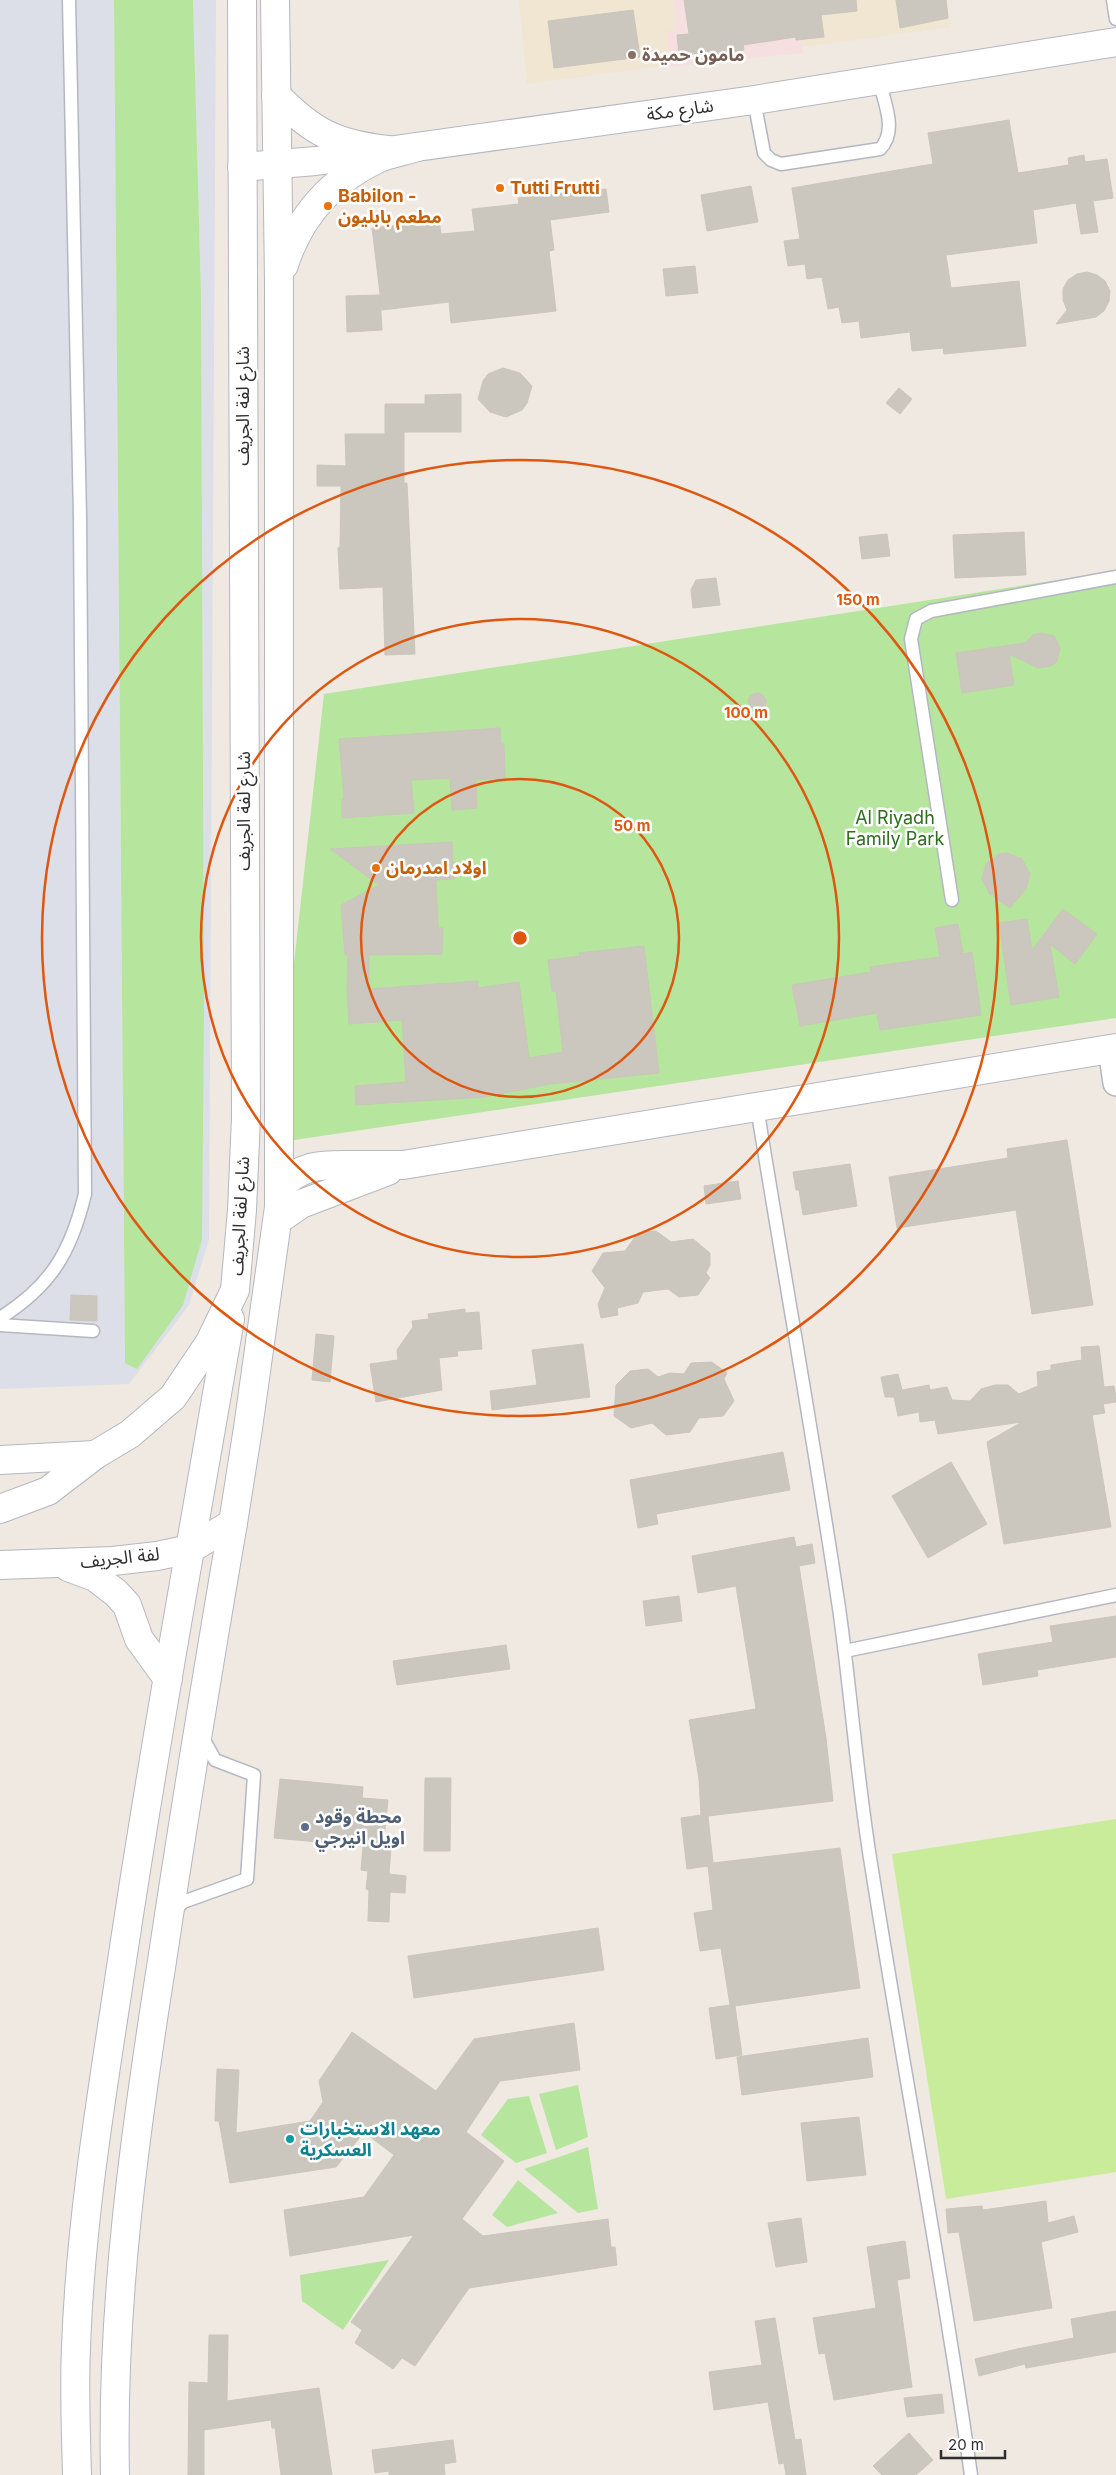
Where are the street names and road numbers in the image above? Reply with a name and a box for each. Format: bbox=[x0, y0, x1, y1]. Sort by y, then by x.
street label: شارع مكة bbox=[645, 94, 715, 129]
street label: شارع لفة الجريف bbox=[232, 346, 257, 466]
street label: شارع لفة الجريف bbox=[233, 751, 258, 871]
street label: شارع لفة الجريف bbox=[226, 1156, 257, 1277]
street label: لفة الجريف bbox=[79, 1543, 161, 1573]

